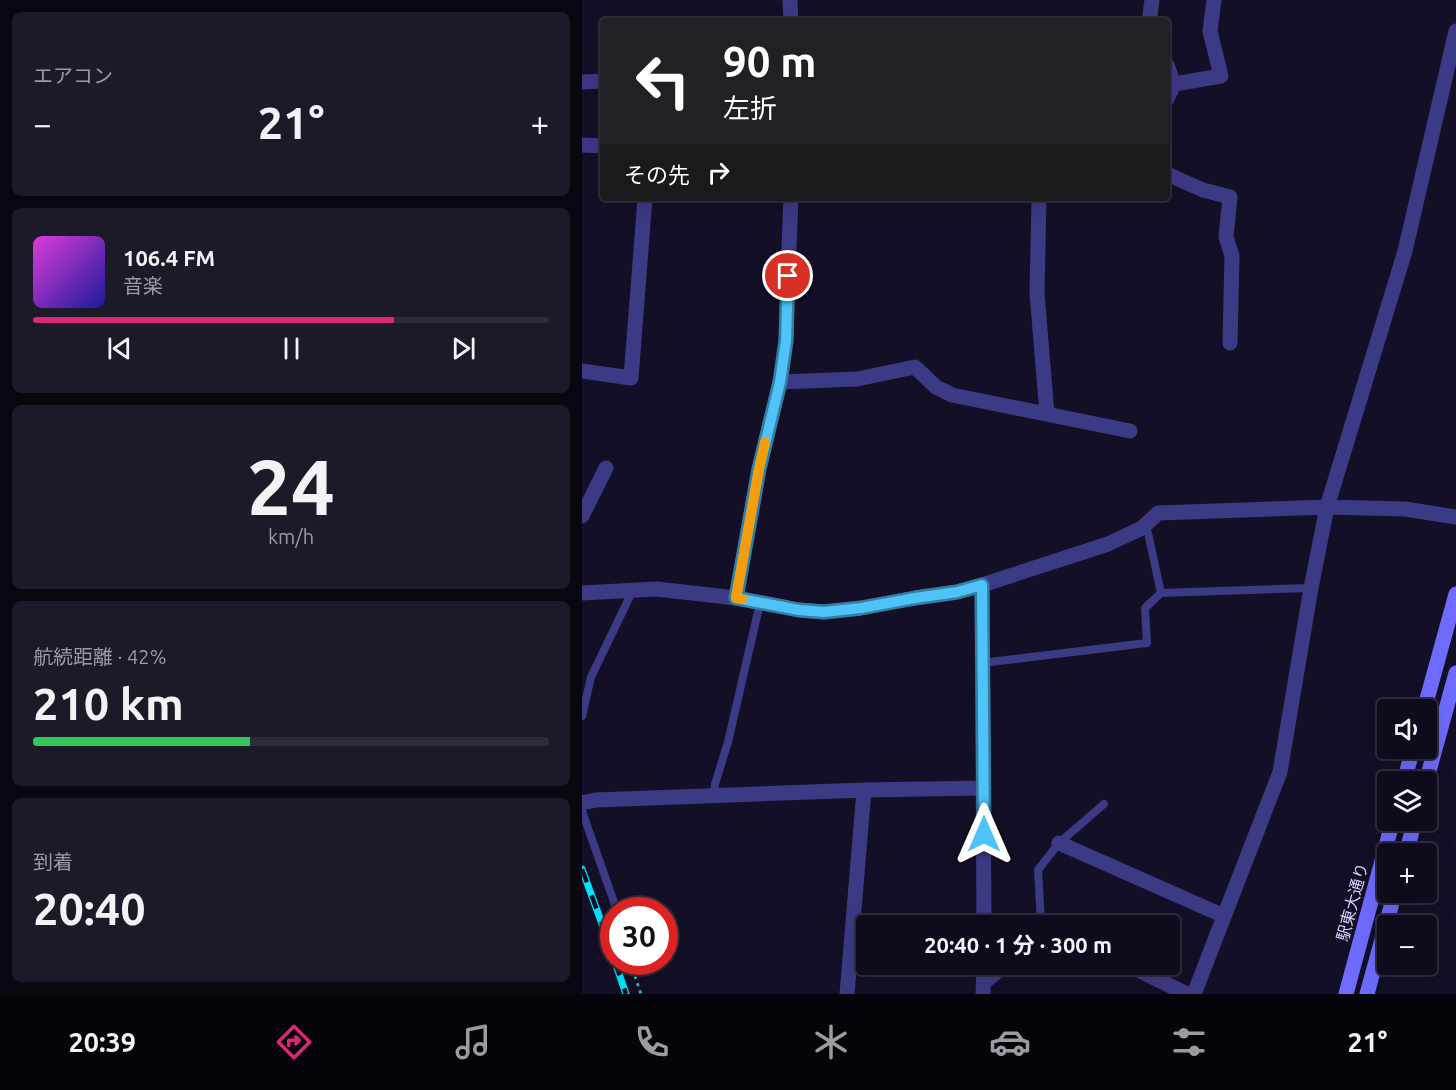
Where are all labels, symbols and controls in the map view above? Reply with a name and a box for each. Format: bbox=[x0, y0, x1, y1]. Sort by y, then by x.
text: 90 m bbox=[723, 38, 817, 85]
icon: left bbox=[624, 42, 702, 120]
text: エアコン bbox=[33, 64, 113, 87]
text: 左折 bbox=[723, 93, 777, 123]
text: 21° bbox=[258, 97, 324, 148]
text: − bbox=[33, 105, 52, 142]
text: + bbox=[530, 105, 549, 142]
icon: right bbox=[702, 156, 735, 189]
text: その先 bbox=[624, 162, 690, 187]
text: 106.4 FM bbox=[123, 245, 215, 270]
pin bbox=[762, 250, 813, 301]
icon: arrive bbox=[771, 259, 804, 292]
text: 音楽 bbox=[123, 274, 163, 297]
icon: previous bbox=[103, 332, 136, 365]
icon: pause bbox=[275, 332, 308, 365]
icon: next bbox=[447, 332, 480, 365]
text: 24 bbox=[247, 442, 335, 530]
text: km/h bbox=[268, 525, 314, 548]
text: 航続距離 · 42% bbox=[33, 645, 166, 668]
text: 210 km bbox=[33, 678, 184, 729]
map controls bbox=[1377, 699, 1437, 975]
button: sound bbox=[1377, 699, 1437, 759]
button: layers bbox=[1377, 771, 1437, 831]
position arrow bbox=[952, 802, 1016, 866]
button: + bbox=[1377, 843, 1437, 903]
text: 到着 bbox=[33, 850, 73, 873]
street label: 駅東大通り bbox=[1333, 861, 1371, 943]
text: 20:40 bbox=[33, 883, 146, 934]
speed limit sign: 30 bbox=[600, 897, 678, 975]
button: − bbox=[1377, 915, 1437, 975]
text: 20:40 · 1 分 · 300 m bbox=[924, 932, 1112, 957]
icon: directions bbox=[273, 1021, 315, 1063]
icon: music bbox=[452, 1021, 494, 1063]
icon: phone bbox=[631, 1021, 673, 1063]
icon: climate bbox=[810, 1021, 852, 1063]
icon: car bbox=[989, 1021, 1031, 1063]
icon: filters bbox=[1168, 1021, 1210, 1063]
text: 20:39 bbox=[69, 1027, 136, 1057]
text: 21° bbox=[1347, 1027, 1387, 1057]

